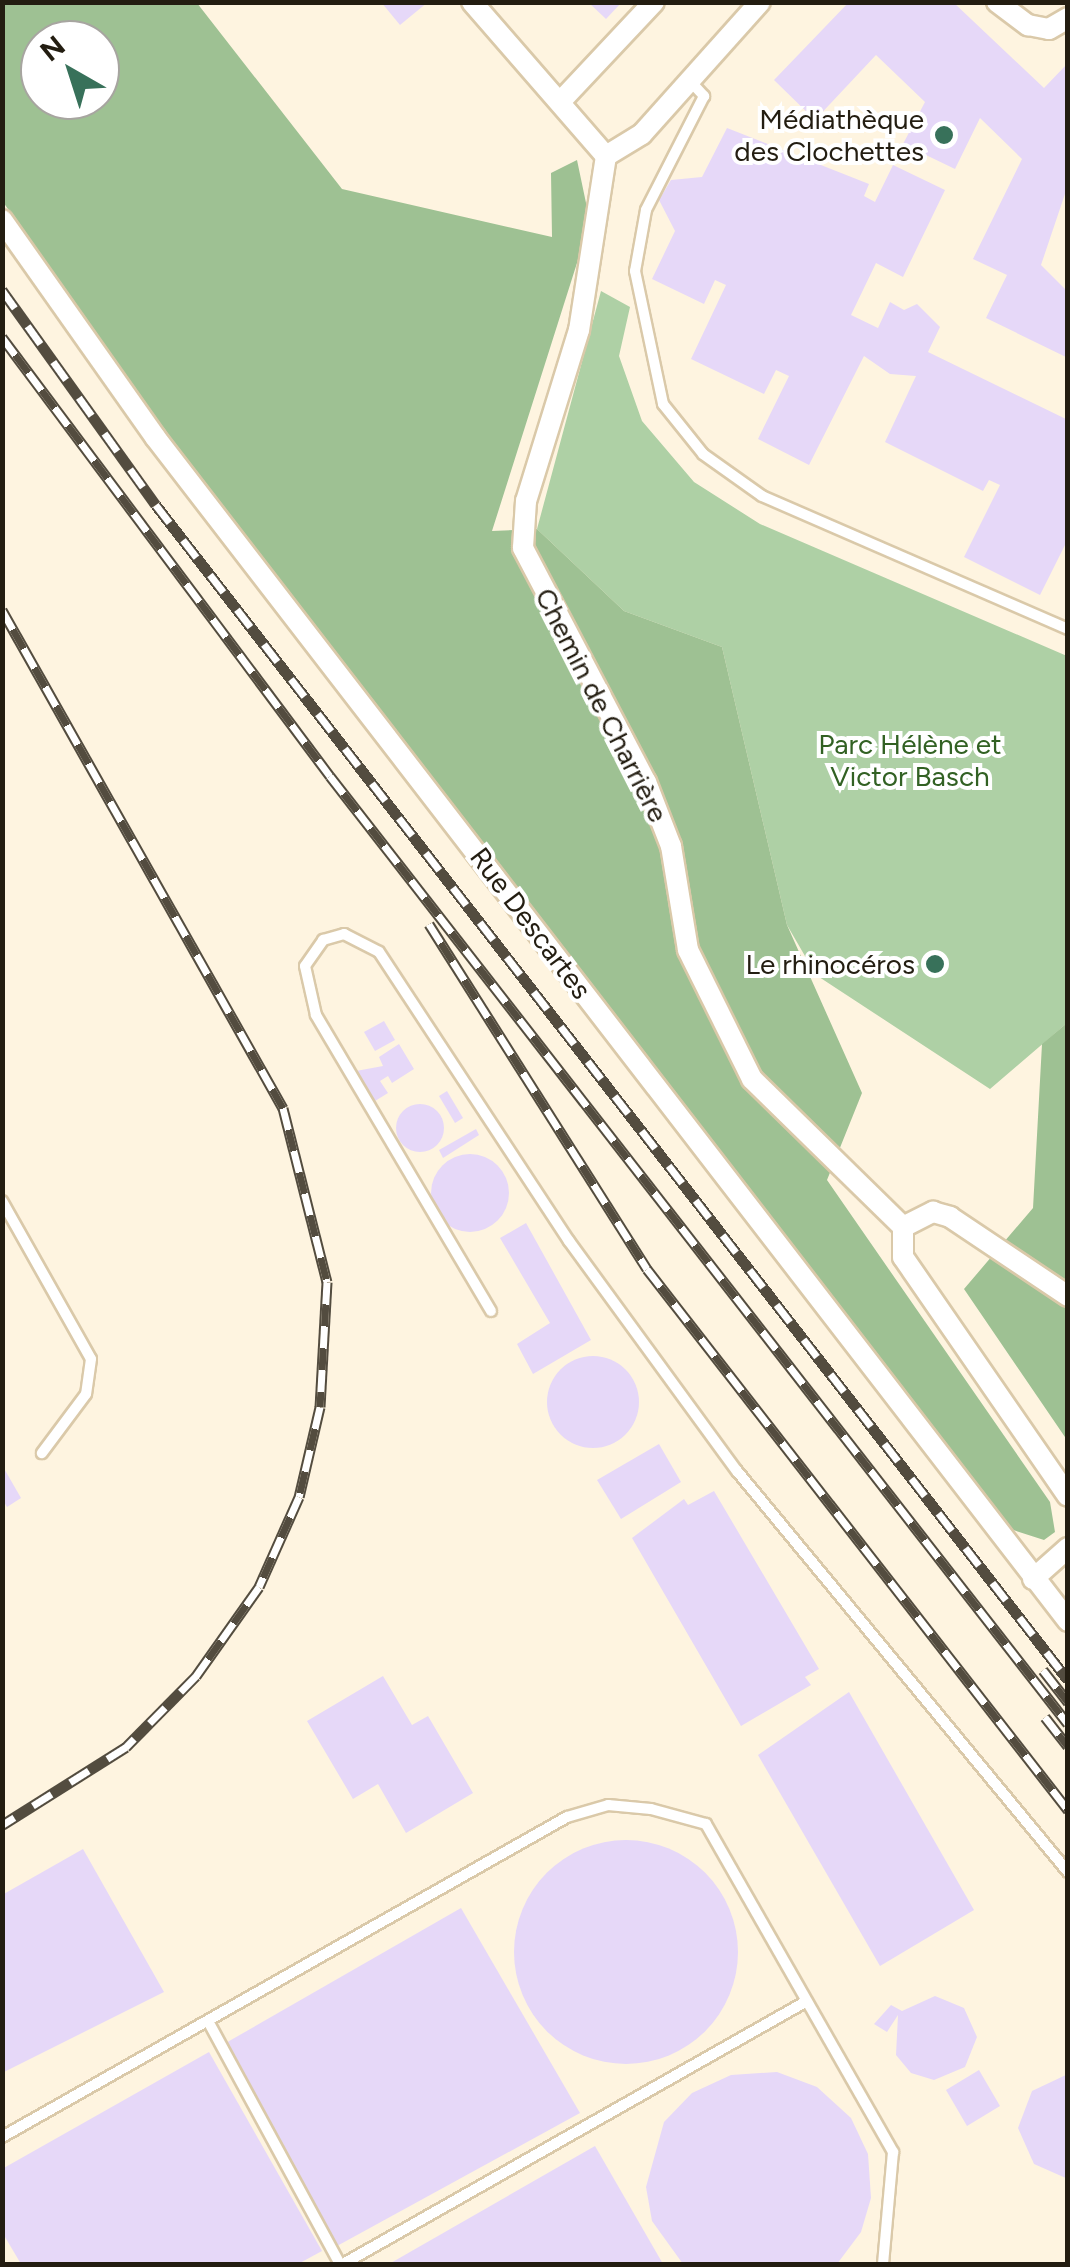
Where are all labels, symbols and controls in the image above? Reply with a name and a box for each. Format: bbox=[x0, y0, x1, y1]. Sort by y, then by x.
north arrow bbox=[20, 20, 120, 120]
text: N bbox=[33, 28, 71, 68]
place label: Médiathèque des Clochettes bbox=[734, 102, 924, 168]
marker: Médiathèque des Clochettes bbox=[933, 124, 955, 146]
street label: Chemin de Charrière bbox=[528, 582, 676, 828]
park label: Parc Hélène et Victor Basch bbox=[818, 727, 1002, 793]
street label: Rue Descartes bbox=[463, 841, 599, 1005]
place label: Le rhinocéros bbox=[746, 947, 915, 981]
marker: Le rhinocéros bbox=[924, 953, 946, 975]

